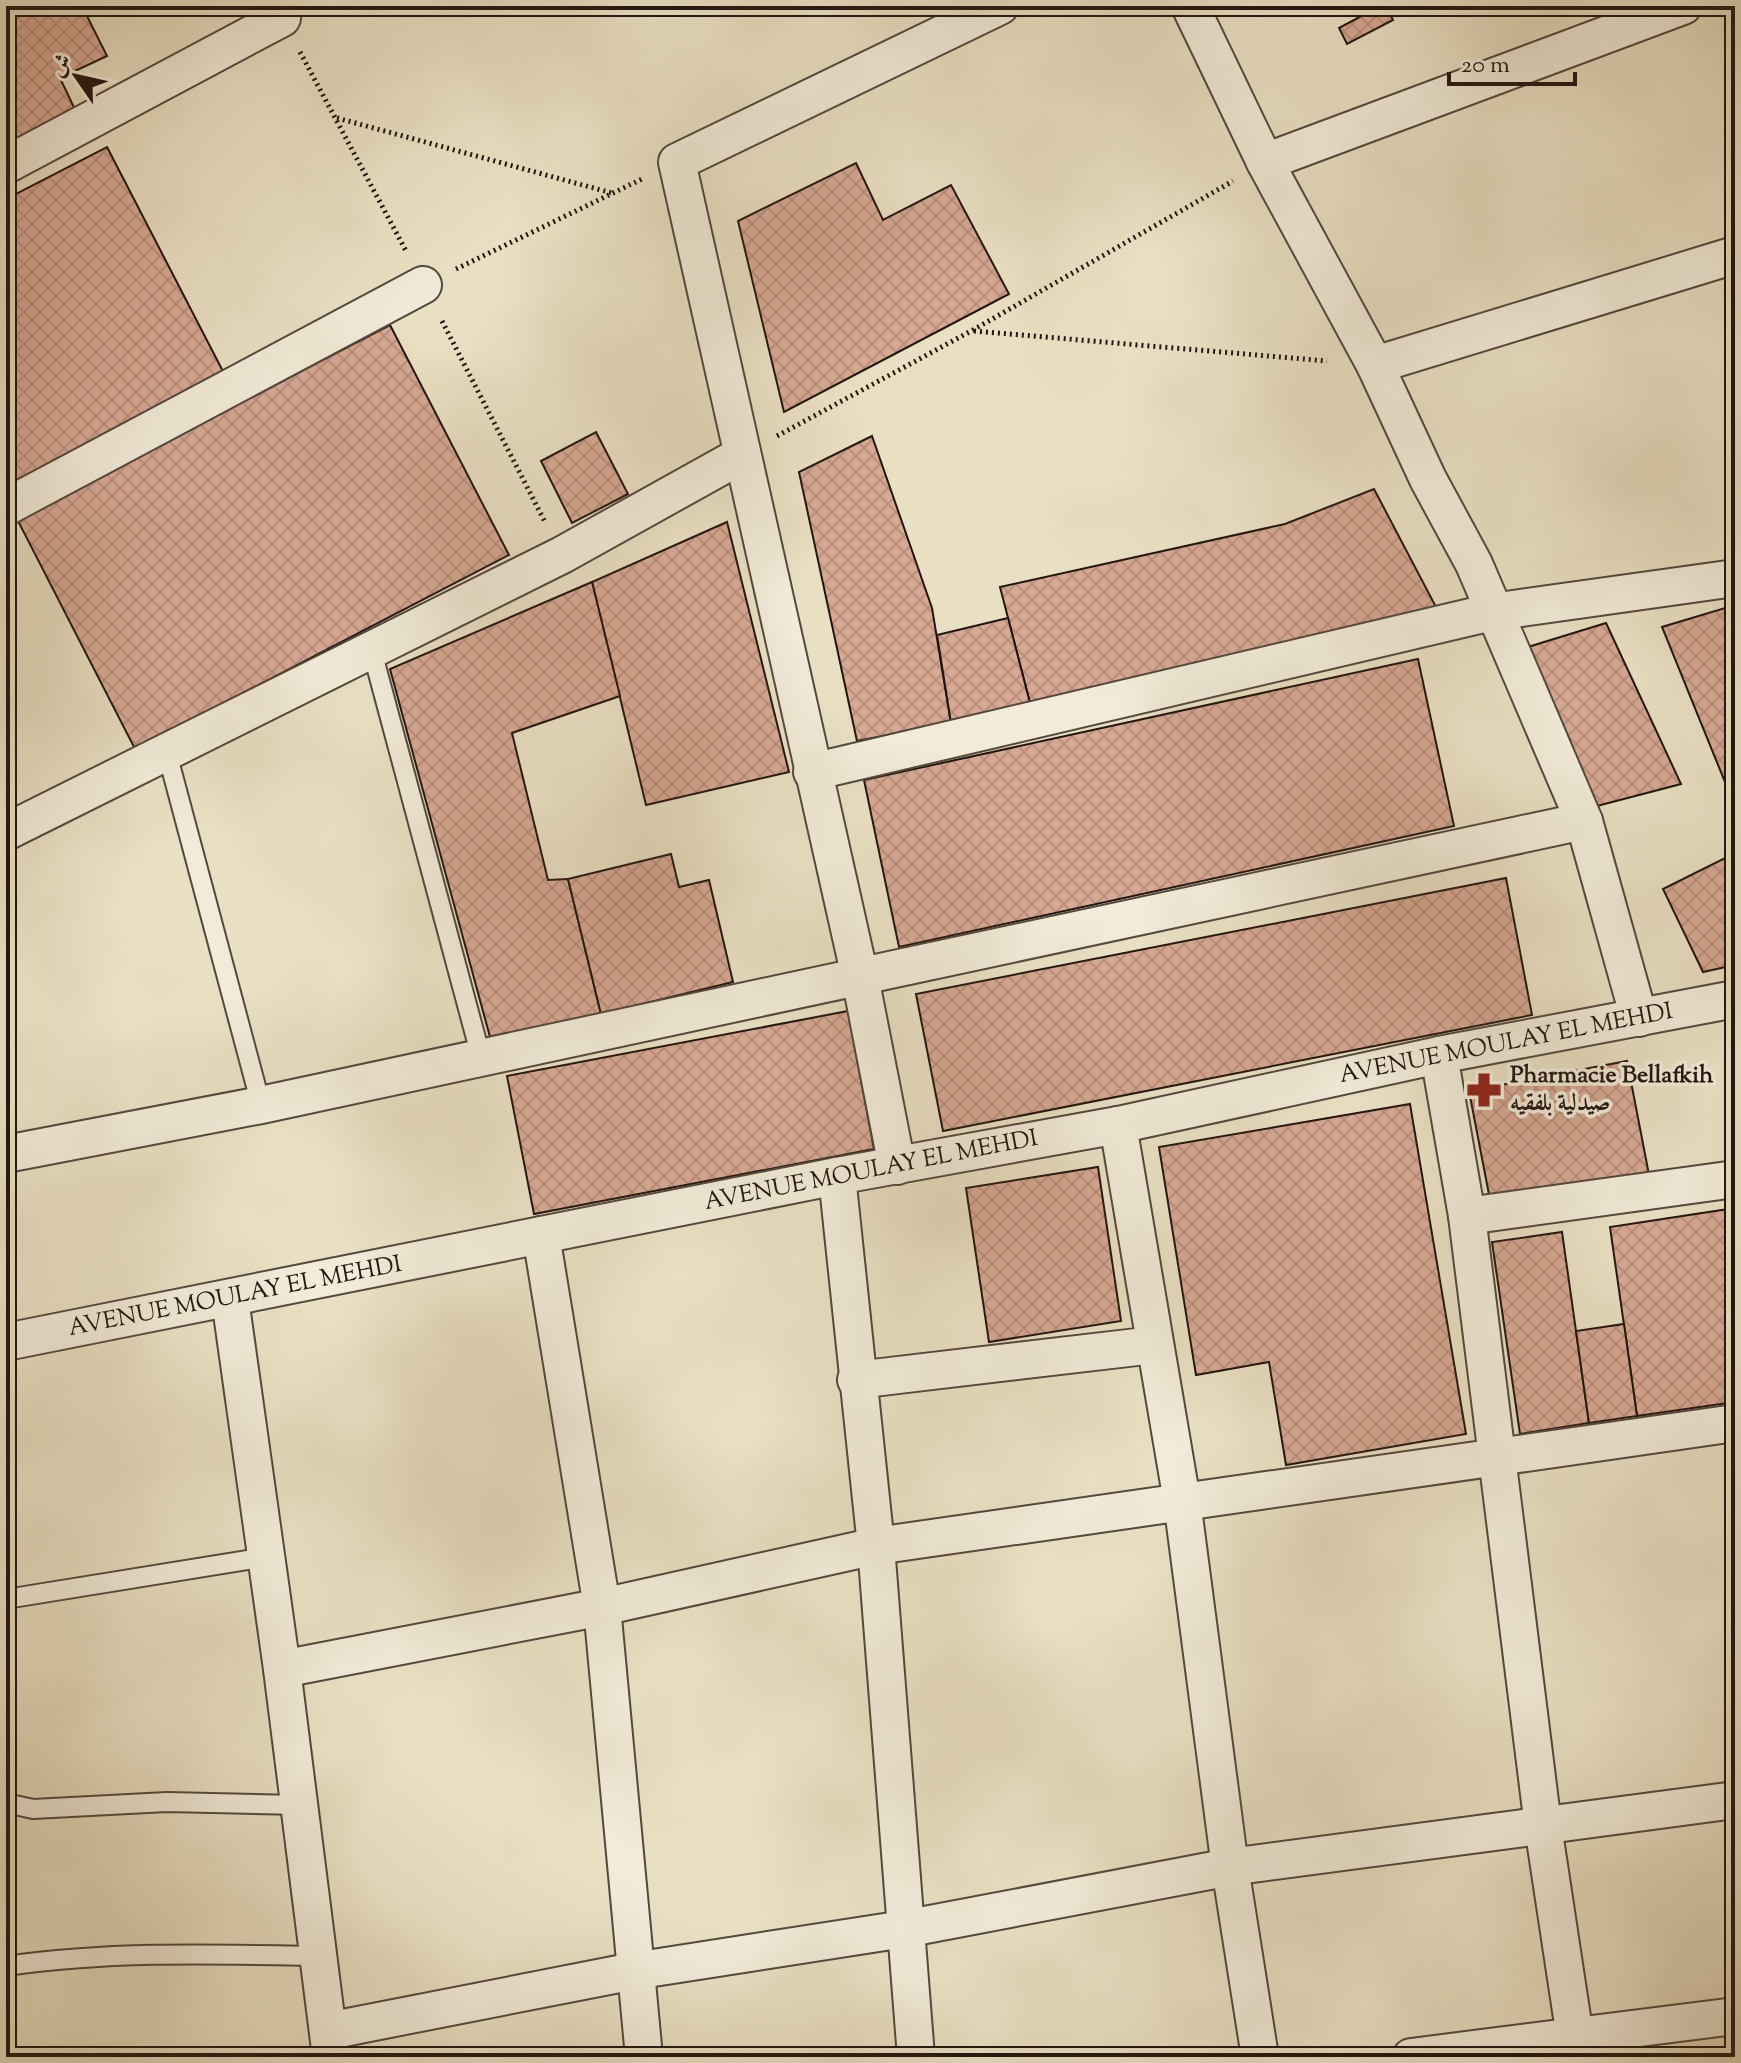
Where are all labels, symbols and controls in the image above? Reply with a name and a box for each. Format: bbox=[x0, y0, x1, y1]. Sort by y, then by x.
north arrow bbox=[36, 36, 116, 116]
scale bar bbox=[1449, 36, 1575, 86]
text: ش bbox=[43, 48, 81, 84]
text: 20 m bbox=[1461, 49, 1510, 83]
street label: AVENUE MOULAY EL MEHDI bbox=[1336, 995, 1676, 1093]
place label: Pharmacie Bellafkih صيدلية بلفقيه bbox=[1510, 1059, 1714, 1121]
pharmacy icon: Pharmacie Bellafkih صيدلية بلفقيه bbox=[1465, 1071, 1503, 1109]
street label: AVENUE MOULAY EL MEHDI bbox=[701, 1122, 1041, 1220]
street label: AVENUE MOULAY EL MEHDI bbox=[65, 1248, 405, 1346]

